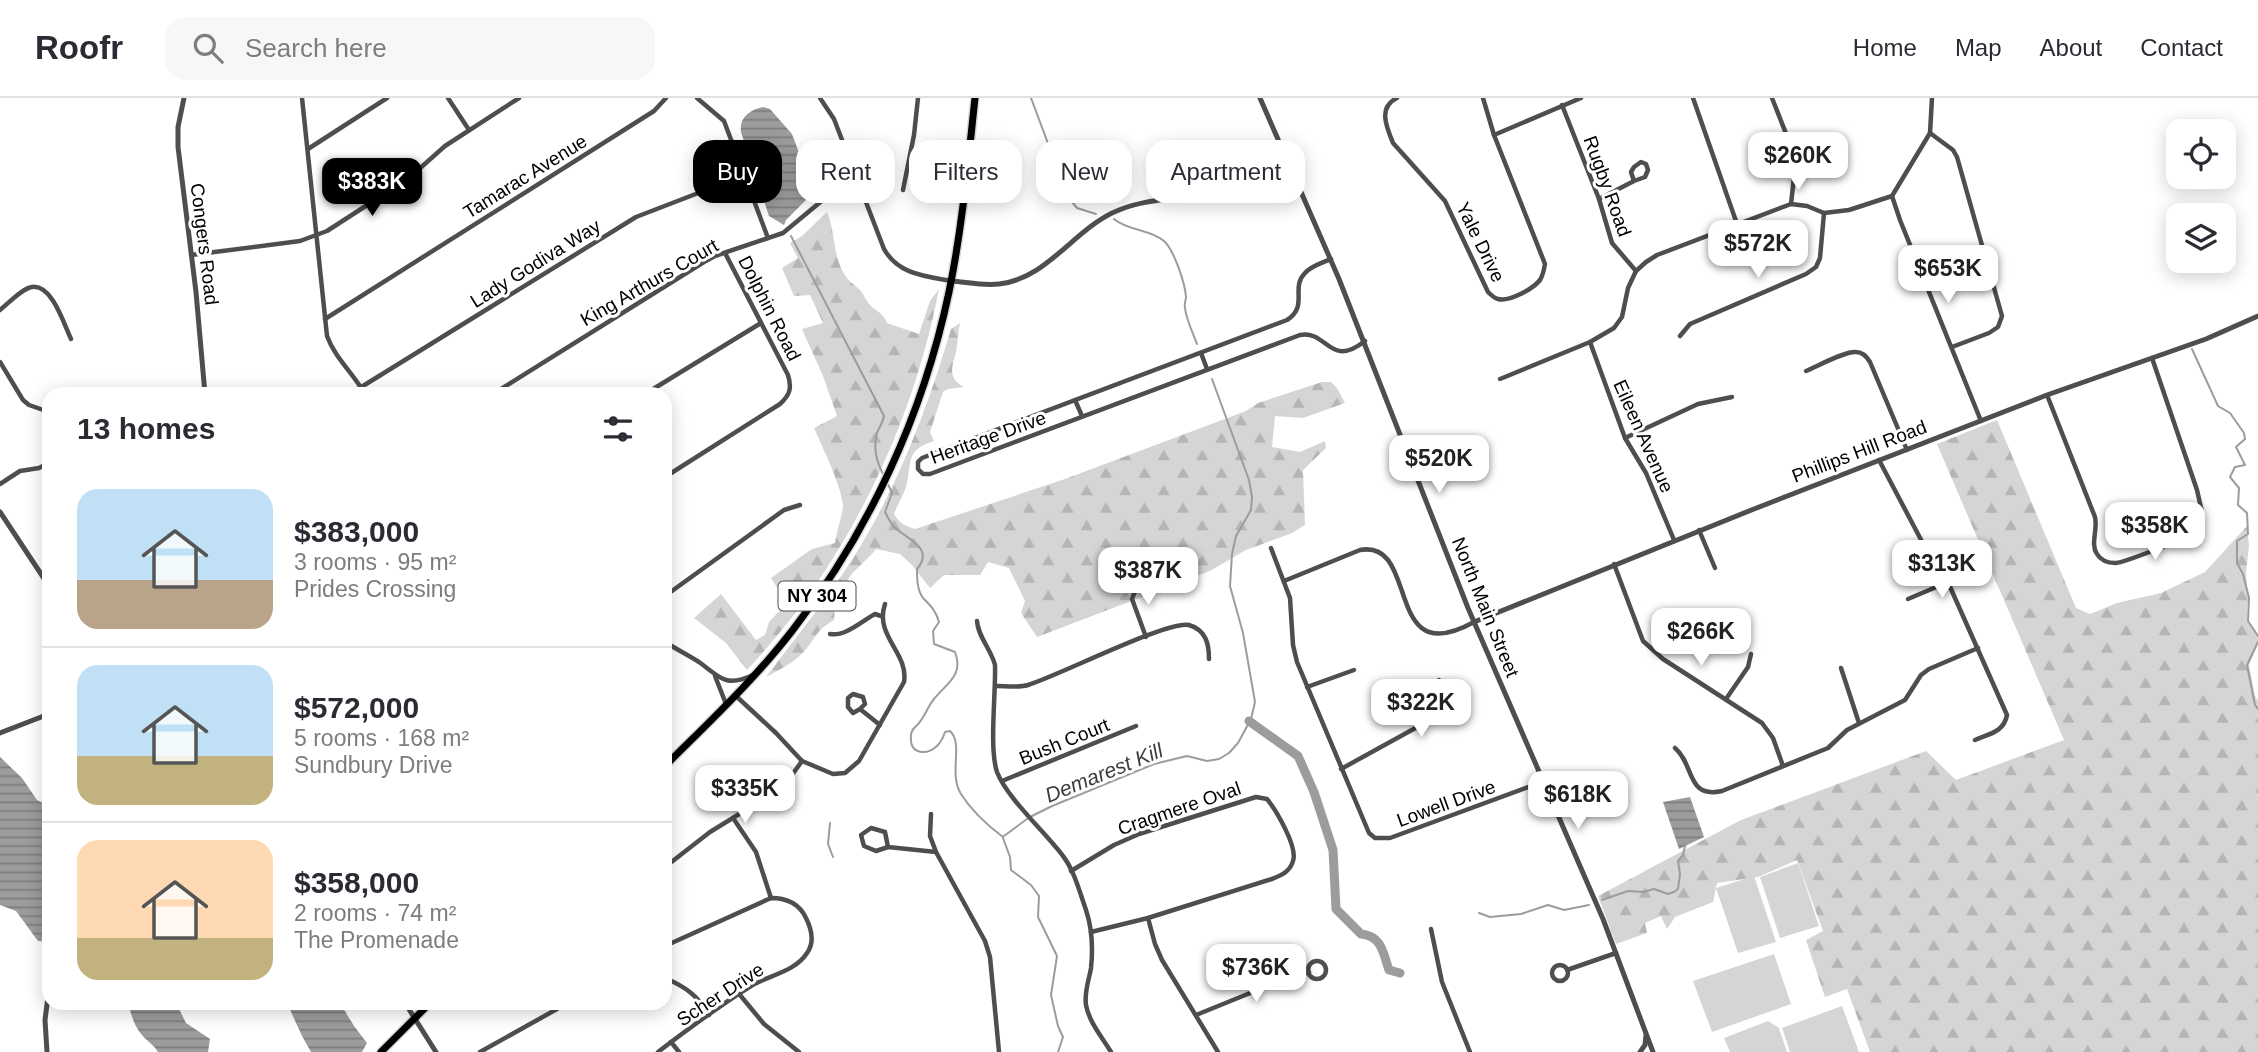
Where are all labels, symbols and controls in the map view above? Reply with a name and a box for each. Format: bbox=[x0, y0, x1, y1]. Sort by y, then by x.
search box bbox=[165, 17, 655, 80]
text: Roofr bbox=[35, 29, 123, 66]
icon: search bbox=[189, 29, 227, 67]
text: Search here bbox=[245, 33, 387, 63]
text: Home bbox=[1853, 34, 1917, 61]
text: Map bbox=[1955, 34, 2002, 61]
text: About bbox=[2040, 34, 2102, 61]
text: Contact bbox=[2140, 34, 2223, 61]
map controls bbox=[2166, 119, 2236, 273]
button: locate bbox=[2166, 119, 2236, 189]
street label: Tamarac Avenue bbox=[460, 130, 591, 223]
pin: $260K bbox=[1749, 132, 1847, 192]
street label: Rugby Road bbox=[1580, 133, 1635, 239]
chip: Buy bbox=[693, 140, 782, 203]
chip: Rent bbox=[796, 140, 895, 203]
chip: Filters bbox=[909, 140, 1022, 203]
chip: New bbox=[1036, 140, 1132, 203]
chip: Apartment bbox=[1146, 140, 1305, 203]
text: $260K bbox=[1764, 142, 1832, 168]
pin: $383K bbox=[323, 158, 421, 218]
text: $383K bbox=[338, 168, 406, 194]
street label: Congers Road bbox=[187, 182, 222, 306]
street label: Yale Drive bbox=[1452, 199, 1509, 286]
button: layers bbox=[2166, 203, 2236, 273]
street label: Lady Godiva Way bbox=[466, 215, 605, 312]
pin: $572K bbox=[1709, 220, 1807, 280]
text: $572K bbox=[1724, 230, 1792, 256]
street label: King Arthurs Court bbox=[577, 234, 722, 330]
pin: $653K bbox=[1899, 246, 1997, 305]
street label: Dolphin Road bbox=[734, 252, 805, 364]
text: $653K bbox=[1914, 255, 1982, 281]
street label: Eileen Avenue bbox=[1609, 377, 1678, 496]
street label: Heritage Drive bbox=[928, 407, 1049, 468]
icon: filters bbox=[599, 410, 637, 448]
text: 13 homes bbox=[77, 412, 215, 445]
street label: Phillips Hill Road bbox=[1789, 416, 1929, 487]
pin: $520K bbox=[1390, 436, 1488, 495]
text: $520K bbox=[1405, 445, 1473, 471]
pin: $358K bbox=[2106, 503, 2204, 562]
text: $358K bbox=[2121, 512, 2189, 538]
text: $383,000 bbox=[294, 515, 419, 548]
icon: home bbox=[133, 517, 217, 601]
street label: North Main Street bbox=[1448, 534, 1523, 681]
pin: $313K bbox=[1893, 540, 1991, 600]
pin: $387K bbox=[1099, 547, 1197, 607]
text: 3 rooms · 95 m² bbox=[294, 549, 456, 575]
text: $313K bbox=[1908, 550, 1976, 576]
text: $387K bbox=[1114, 557, 1182, 583]
text: Prides Crossing bbox=[294, 576, 456, 602]
road number: NY 304 bbox=[778, 582, 856, 610]
pin: $266K bbox=[1652, 608, 1750, 668]
text: $266K bbox=[1667, 618, 1735, 644]
pin: $322K bbox=[1372, 680, 1470, 739]
text: $322K bbox=[1387, 689, 1455, 715]
text: $572,000 bbox=[294, 691, 419, 724]
icon: home bbox=[133, 693, 217, 777]
street label: Bush Court bbox=[1016, 714, 1113, 769]
text: 5 rooms · 168 m² bbox=[294, 725, 469, 751]
water label: Demarest Kill bbox=[1042, 738, 1167, 807]
text: Sundbury Drive bbox=[294, 752, 453, 778]
pin: $335K bbox=[696, 766, 794, 825]
pin: $618K bbox=[1529, 772, 1627, 831]
text: $335K bbox=[711, 775, 779, 801]
street label: Lowell Drive bbox=[1394, 776, 1498, 831]
street label: Cragmere Oval bbox=[1115, 778, 1243, 839]
text: $618K bbox=[1544, 781, 1612, 807]
text: $358,000 bbox=[294, 866, 419, 899]
icon: home bbox=[133, 868, 217, 952]
text: 2 rooms · 74 m² bbox=[294, 900, 456, 926]
text: The Promenade bbox=[294, 927, 459, 953]
pin: $736K bbox=[1207, 944, 1305, 1004]
text: $736K bbox=[1222, 954, 1290, 980]
street label: Scher Drive bbox=[673, 959, 768, 1030]

